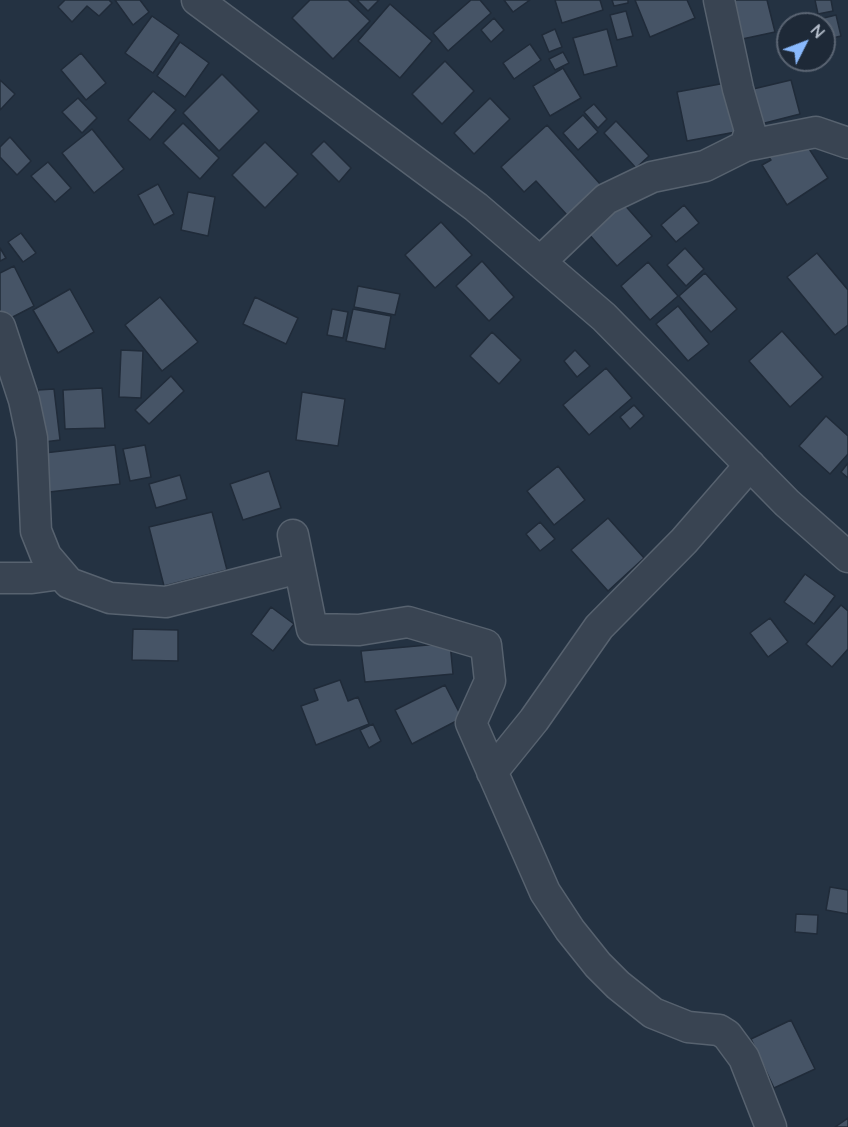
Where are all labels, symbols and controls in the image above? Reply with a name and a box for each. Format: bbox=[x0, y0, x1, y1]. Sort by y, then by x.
north arrow bbox=[776, 12, 836, 72]
text: N bbox=[807, 20, 829, 42]

